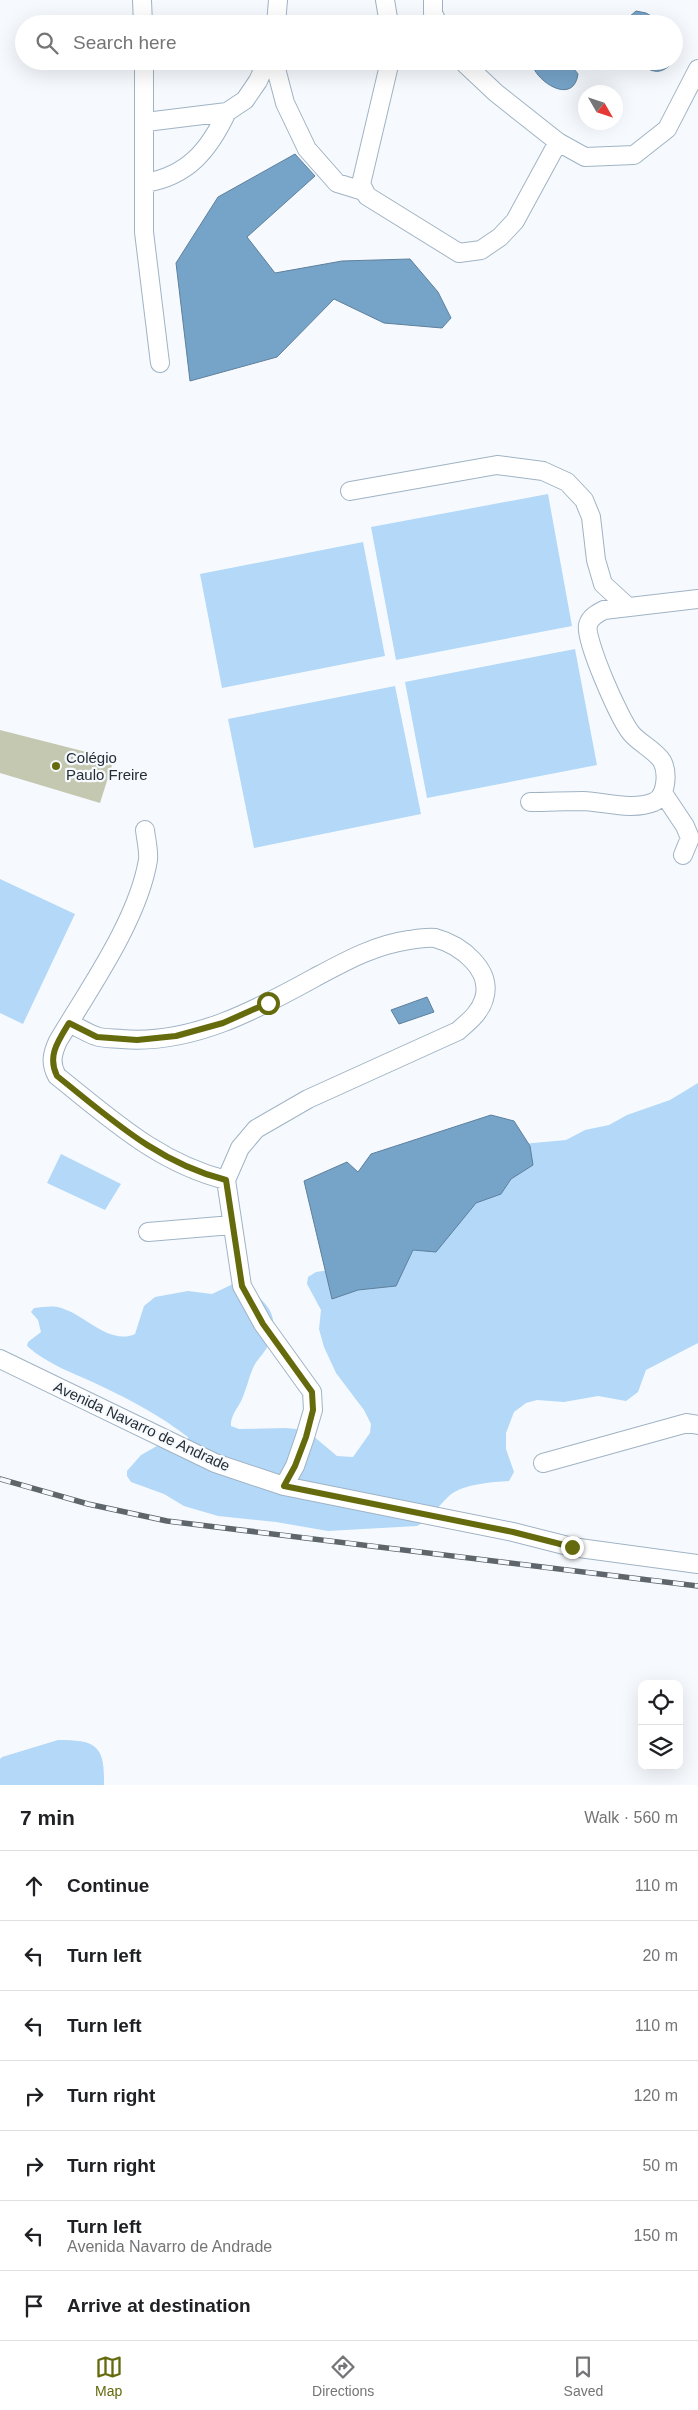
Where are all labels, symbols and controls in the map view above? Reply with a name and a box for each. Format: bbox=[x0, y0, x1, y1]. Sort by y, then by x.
search box bbox=[15, 15, 683, 70]
icon: search bbox=[33, 29, 61, 57]
text: Search here bbox=[73, 32, 177, 53]
north arrow bbox=[578, 85, 623, 130]
place label: Colégio Paulo Freire bbox=[66, 749, 148, 783]
marker: Colégio Paulo Freire bbox=[50, 760, 62, 772]
route start bbox=[257, 992, 280, 1015]
street label: Avenida Navarro de Andrade bbox=[51, 1378, 233, 1474]
route end bbox=[561, 1536, 584, 1559]
map controls bbox=[638, 1680, 683, 1770]
button: locate bbox=[638, 1680, 683, 1725]
button: layers bbox=[638, 1725, 683, 1770]
text: 7 min bbox=[20, 1806, 75, 1829]
text: Walk · 560 m bbox=[584, 1809, 678, 1826]
icon: ahead bbox=[20, 1872, 48, 1900]
text: Continue bbox=[67, 1875, 149, 1896]
text: 110 m bbox=[635, 1877, 678, 1894]
icon: left bbox=[20, 1942, 48, 1970]
text: Turn left bbox=[67, 1945, 142, 1966]
text: 20 m bbox=[642, 1947, 678, 1964]
icon: left bbox=[20, 2012, 48, 2040]
text: Turn left bbox=[67, 2015, 142, 2036]
text: 110 m bbox=[635, 2017, 678, 2034]
icon: right bbox=[20, 2082, 48, 2110]
text: Turn right bbox=[67, 2085, 155, 2106]
text: 120 m bbox=[634, 2087, 678, 2104]
icon: right bbox=[20, 2152, 48, 2180]
text: Turn right bbox=[67, 2155, 155, 2176]
text: 50 m bbox=[642, 2157, 678, 2174]
text: Turn left bbox=[67, 2216, 142, 2237]
icon: left bbox=[20, 2222, 48, 2250]
text: 150 m bbox=[634, 2227, 678, 2244]
text: Avenida Navarro de Andrade bbox=[67, 2238, 272, 2255]
icon: arrive bbox=[20, 2292, 48, 2320]
text: Arrive at destination bbox=[67, 2295, 251, 2316]
tab: Map bbox=[95, 2353, 123, 2399]
tab: Directions bbox=[312, 2353, 374, 2399]
tab: Saved bbox=[564, 2353, 603, 2399]

